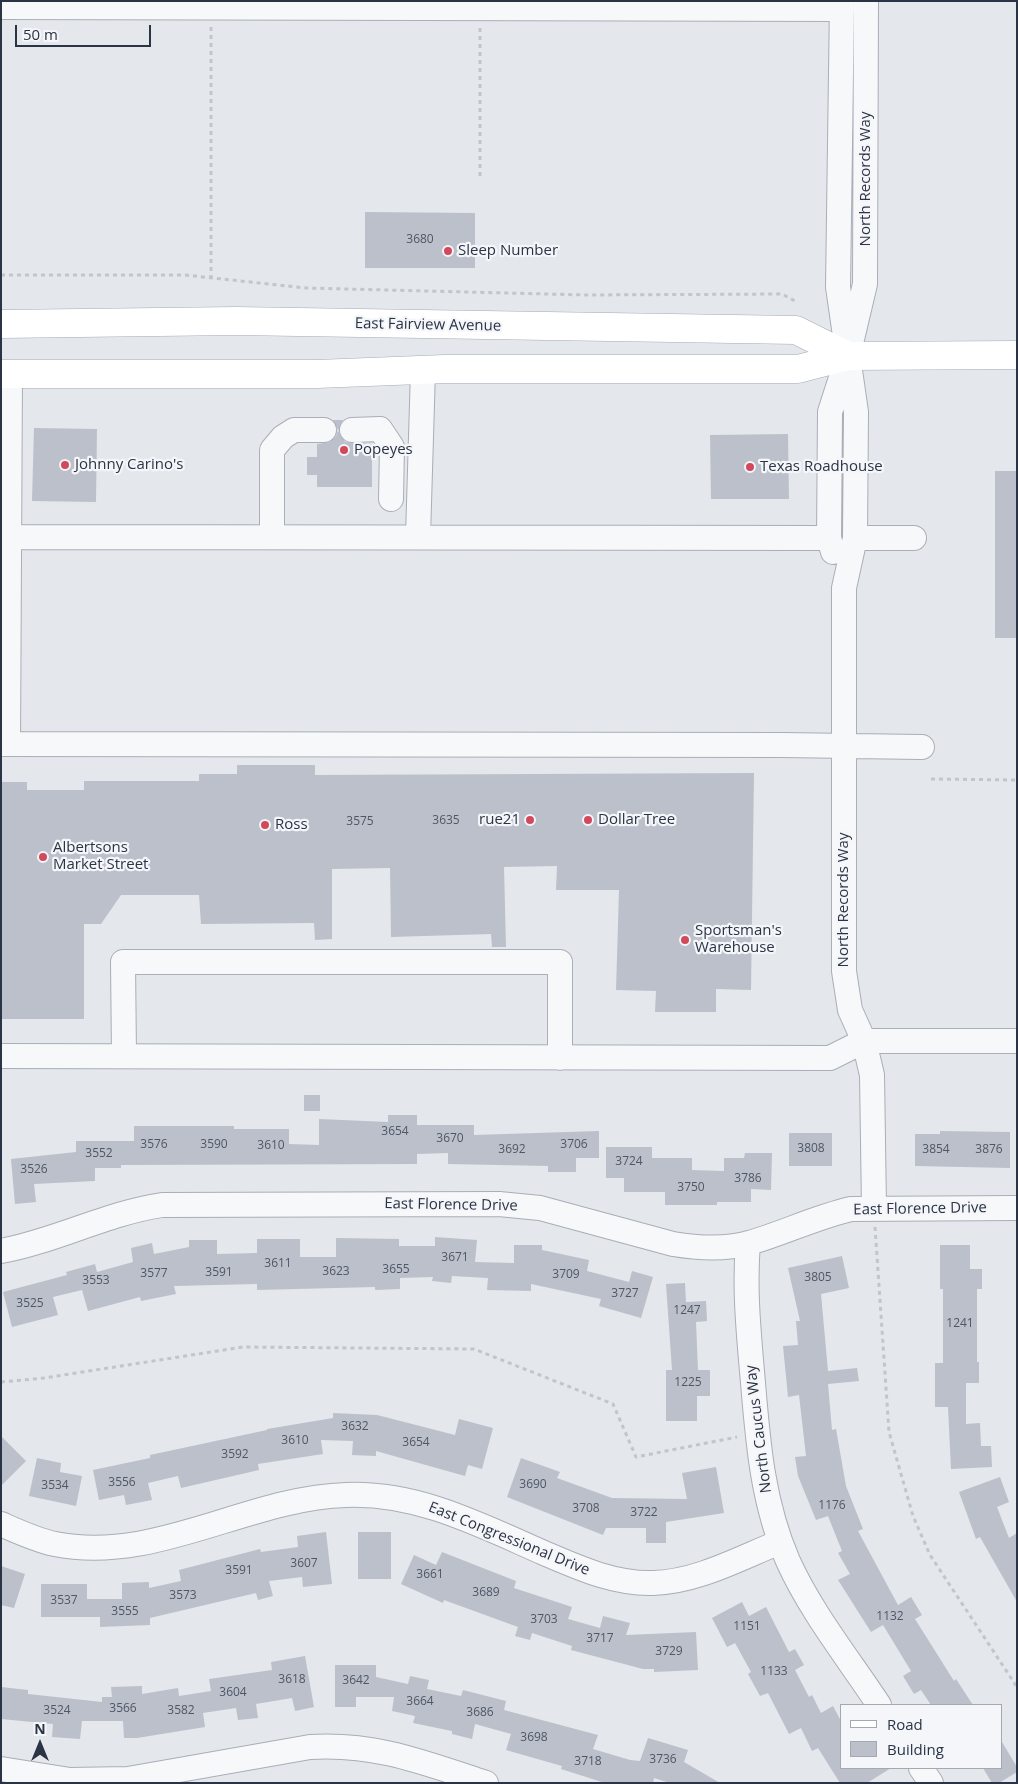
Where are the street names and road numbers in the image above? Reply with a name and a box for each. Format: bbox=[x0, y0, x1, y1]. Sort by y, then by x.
street label: North Records Way bbox=[857, 112, 875, 246]
street label: East Fairview Avenue bbox=[355, 315, 501, 335]
street label: North Records Way bbox=[835, 833, 853, 967]
street label: East Florence Drive bbox=[384, 1195, 518, 1215]
street label: East Florence Drive bbox=[853, 1199, 987, 1219]
street label: North Caucus Way bbox=[742, 1364, 776, 1494]
street label: East Congressional Drive bbox=[426, 1498, 592, 1580]

